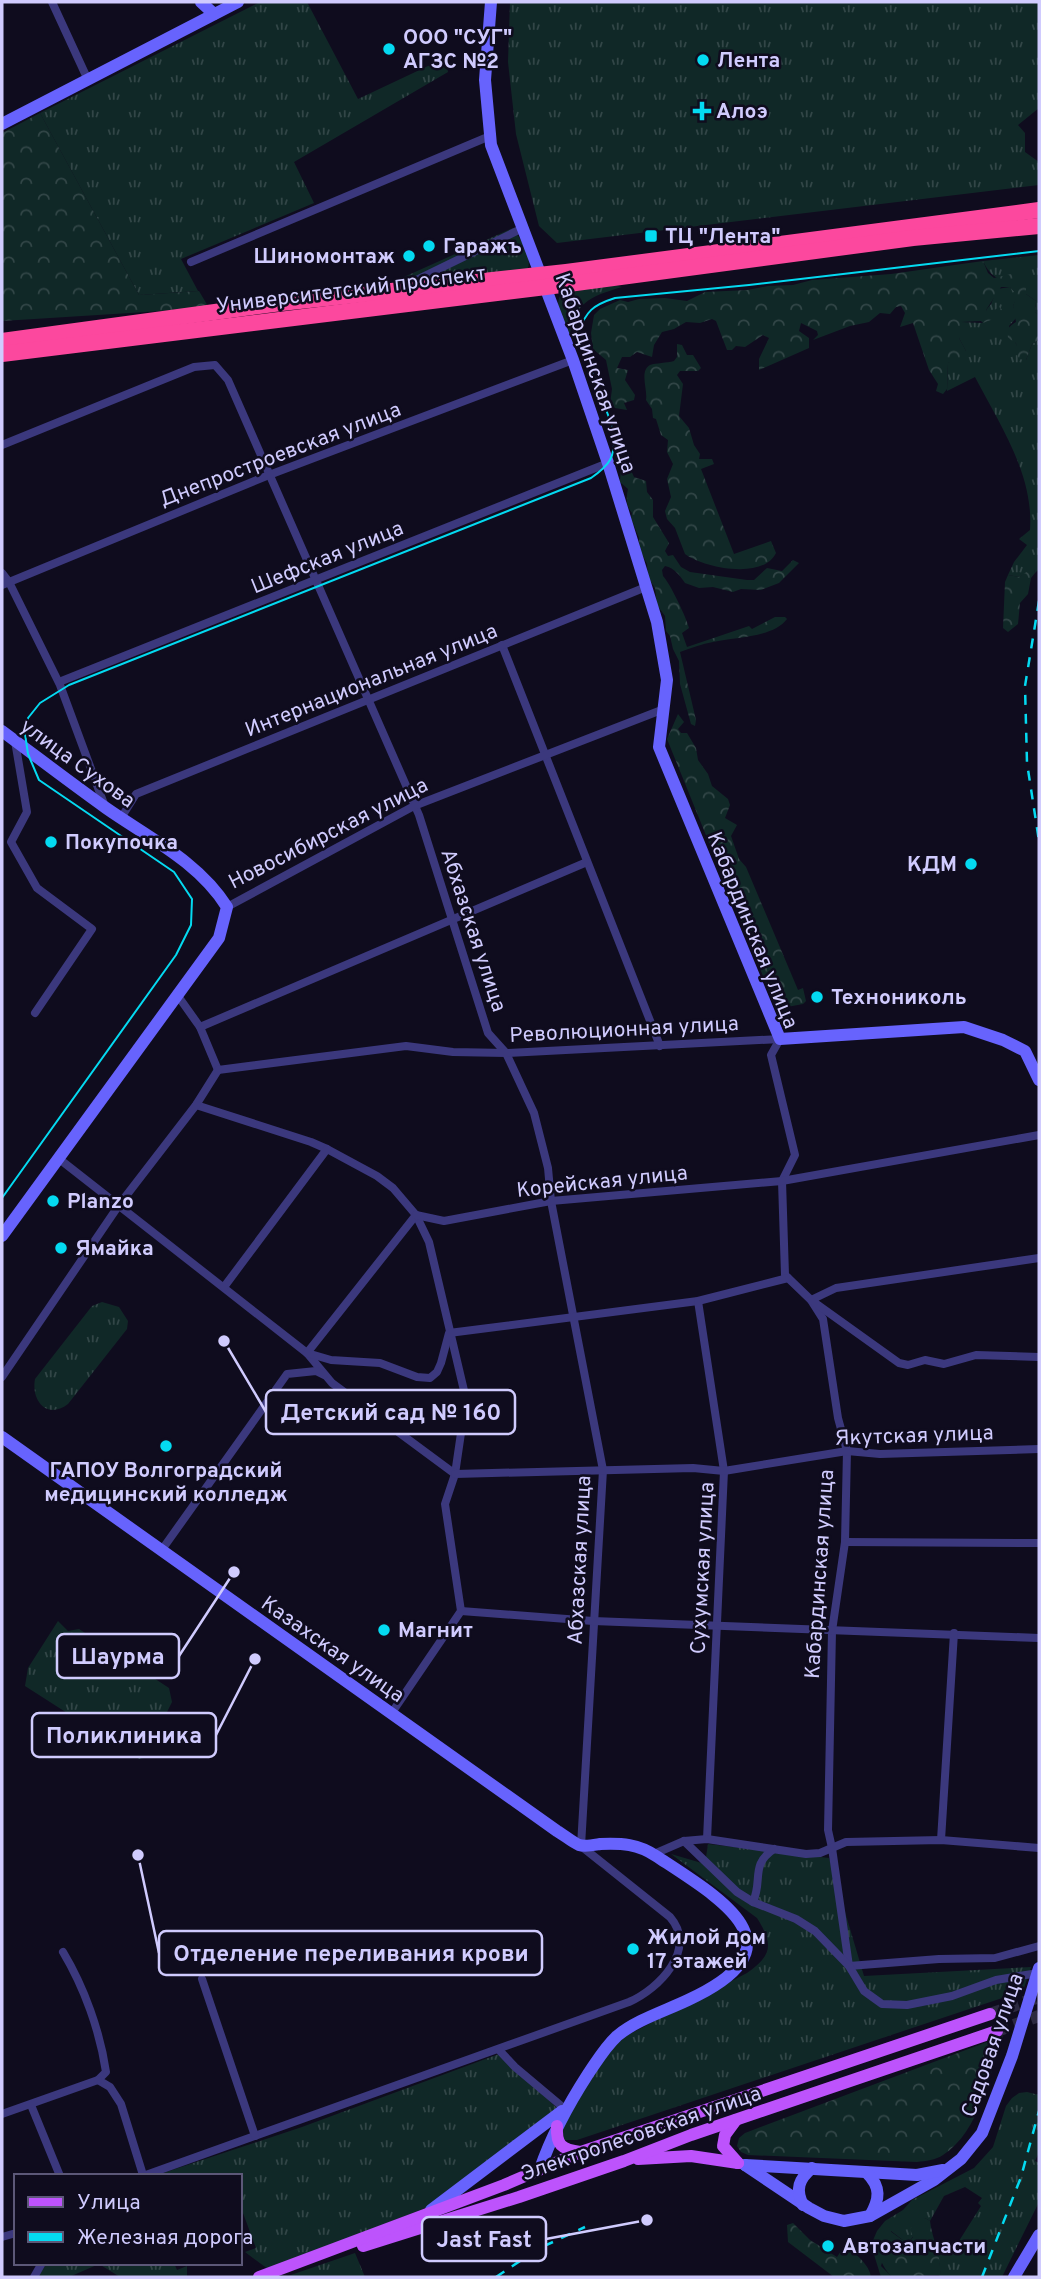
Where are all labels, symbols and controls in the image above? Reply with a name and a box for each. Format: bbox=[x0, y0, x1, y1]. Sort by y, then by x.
place label: ООО "СУГ" АГЗС №2 bbox=[403, 25, 512, 76]
marker: ООО "СУГ" АГЗС №2 bbox=[381, 41, 397, 57]
place label: Лента bbox=[717, 48, 780, 75]
marker: Лента bbox=[695, 52, 711, 68]
place label: Алоэ bbox=[716, 99, 768, 126]
marker: Алоэ bbox=[694, 103, 710, 119]
place label: ТЦ "Лента" bbox=[665, 224, 781, 251]
marker: ТЦ "Лента" bbox=[643, 228, 659, 244]
place label: Гаражъ bbox=[443, 234, 522, 261]
marker: Гаражъ bbox=[421, 238, 437, 254]
place label: Шиномонтаж bbox=[254, 244, 395, 271]
marker: Шиномонтаж bbox=[401, 248, 417, 264]
street label: Университетский проспект bbox=[215, 261, 487, 320]
street label: Кабардинская улица bbox=[548, 270, 642, 477]
street label: Днепростроевская улица bbox=[156, 397, 405, 514]
street label: Шефская улица bbox=[247, 516, 408, 601]
street label: Интернациональная улица bbox=[241, 618, 502, 744]
street label: улица Сухова bbox=[14, 713, 140, 815]
street label: Новосибирская улица bbox=[224, 772, 433, 896]
street label: Кабардинская улица bbox=[700, 828, 803, 1033]
place label: Покупочка bbox=[65, 830, 178, 857]
marker: Покупочка bbox=[43, 834, 59, 850]
street label: Абхазская улица bbox=[434, 846, 512, 1015]
place label: КДМ bbox=[907, 852, 957, 879]
marker: КДМ bbox=[963, 856, 979, 872]
place label: Технониколь bbox=[831, 985, 967, 1012]
marker: Технониколь bbox=[809, 989, 825, 1005]
street label: Революционная улица bbox=[509, 1011, 739, 1050]
street label: Корейская улица bbox=[515, 1160, 689, 1205]
place label: Planzo bbox=[67, 1189, 134, 1216]
marker: Planzo bbox=[45, 1193, 61, 1209]
place label: Ямайка bbox=[75, 1236, 154, 1263]
marker: Ямайка bbox=[53, 1240, 69, 1256]
callout: Детский сад № 160 bbox=[266, 1390, 515, 1434]
text: Детский сад № 160 bbox=[281, 1400, 501, 1429]
street label: Якутская улица bbox=[834, 1420, 994, 1453]
marker: ГАПОУ Волгоградский медицинский колледж bbox=[158, 1438, 174, 1454]
place label: ГАПОУ Волгоградский медицинский колледж bbox=[44, 1458, 288, 1509]
street label: Кабардинская улица bbox=[800, 1469, 841, 1680]
street label: Абхазская улица bbox=[563, 1475, 598, 1646]
street label: Сухумская улица bbox=[686, 1481, 721, 1655]
street label: Казахская улица bbox=[255, 1591, 409, 1710]
place label: Магнит bbox=[398, 1618, 473, 1645]
marker: Магнит bbox=[376, 1622, 392, 1638]
callout: Шаурма bbox=[57, 1634, 179, 1678]
text: Шаурма bbox=[71, 1644, 165, 1673]
callout: Поликлиника bbox=[32, 1713, 216, 1757]
text: Поликлиника bbox=[46, 1723, 202, 1752]
place label: Жилой дом 17 этажей bbox=[647, 1925, 766, 1976]
callout: Отделение переливания крови bbox=[159, 1931, 542, 1975]
text: Отделение переливания крови bbox=[173, 1941, 529, 1970]
marker: Жилой дом 17 этажей bbox=[625, 1941, 641, 1957]
street label: Садовая улица bbox=[956, 1970, 1031, 2121]
street label: Электролесовская улица bbox=[518, 2081, 765, 2188]
legend bbox=[14, 2174, 242, 2265]
text: Улица bbox=[77, 2190, 141, 2217]
callout: Jast Fast bbox=[422, 2217, 546, 2261]
text: Железная дорога bbox=[77, 2225, 253, 2252]
text: Jast Fast bbox=[436, 2227, 532, 2256]
place label: Автозапчасти bbox=[842, 2234, 986, 2261]
marker: Автозапчасти bbox=[820, 2238, 836, 2254]

